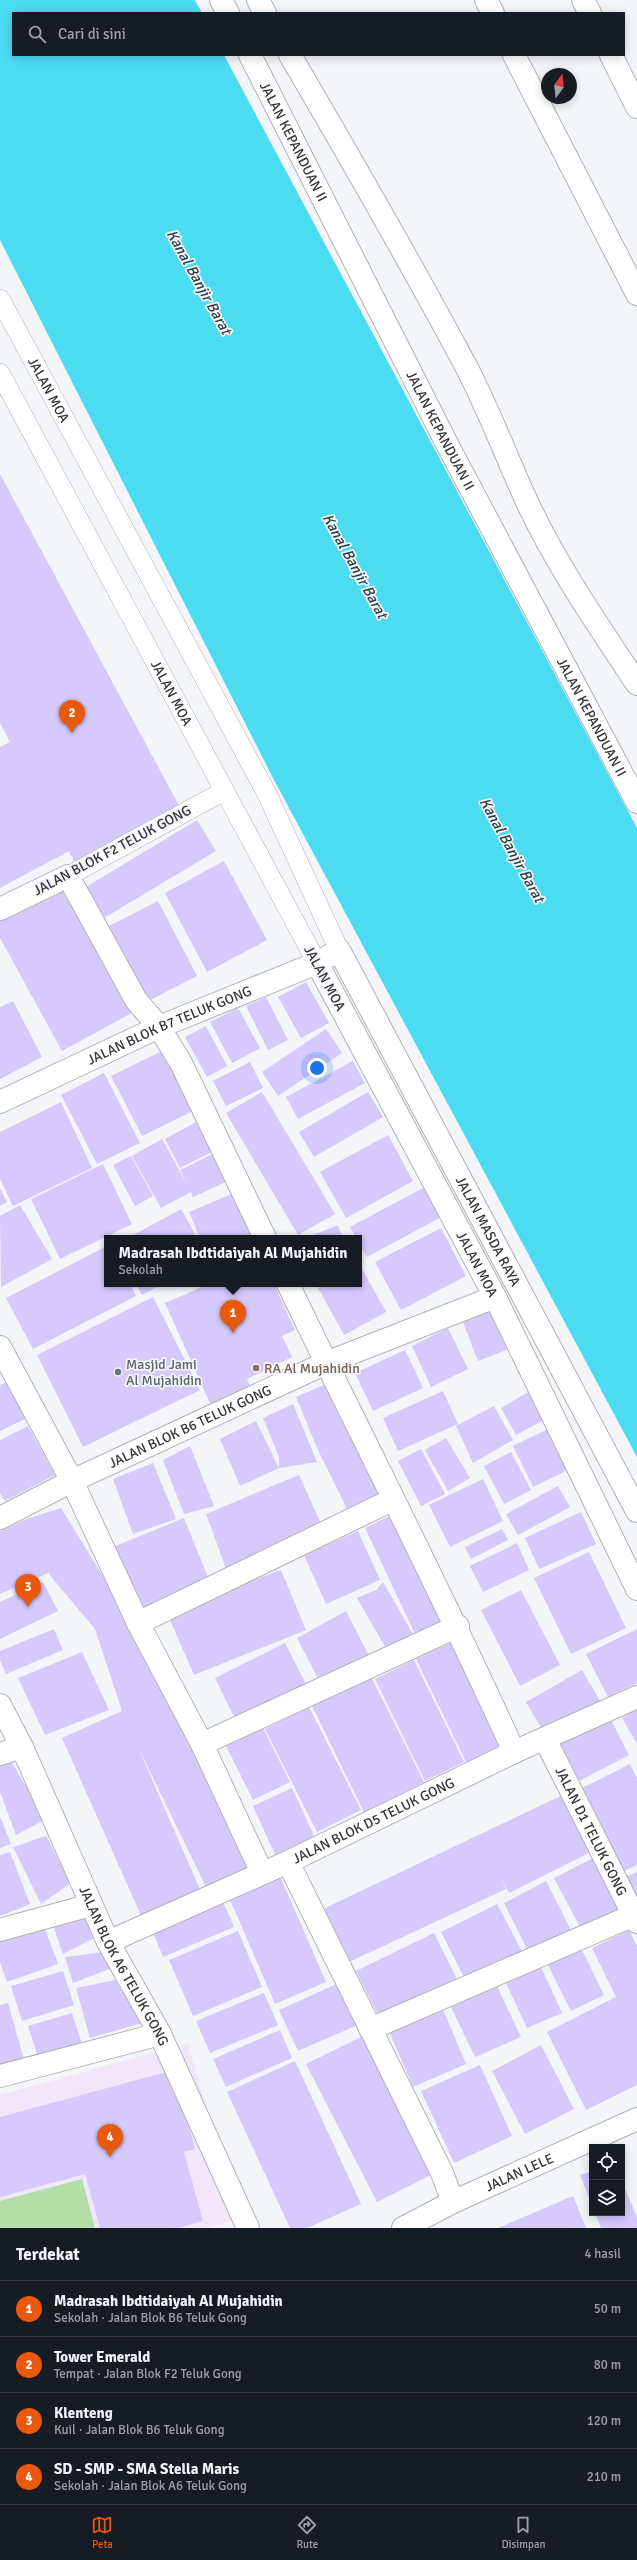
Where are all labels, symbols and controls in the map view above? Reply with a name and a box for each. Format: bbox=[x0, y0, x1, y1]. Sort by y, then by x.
search box bbox=[12, 12, 625, 56]
icon: search bbox=[26, 23, 48, 45]
text: Cari di sini bbox=[58, 25, 126, 43]
north arrow bbox=[541, 68, 577, 104]
street label: JALAN KEPANDUAN II bbox=[256, 79, 331, 204]
water label: Kanal Banjir Barat bbox=[163, 227, 236, 339]
street label: JALAN MOA bbox=[24, 354, 73, 426]
street label: JALAN KEPANDUAN II bbox=[402, 368, 478, 493]
water label: Kanal Banjir Barat bbox=[319, 511, 392, 623]
street label: JALAN KEPANDUAN II bbox=[553, 655, 630, 779]
street label: JALAN MOA bbox=[147, 657, 196, 729]
pin: 2 bbox=[59, 700, 85, 733]
water label: Kanal Banjir Barat bbox=[476, 795, 549, 907]
street label: JALAN BLOK F2 TELUK GONG bbox=[30, 802, 194, 899]
street label: JALAN MOA bbox=[300, 943, 349, 1014]
street label: JALAN BLOK B7 TELUK GONG bbox=[85, 982, 254, 1069]
your location bbox=[307, 1058, 327, 1078]
street label: JALAN MASDA RAYA bbox=[452, 1173, 524, 1290]
street label: JALAN MOA bbox=[453, 1228, 502, 1300]
popup bbox=[104, 1235, 362, 1287]
text: Madrasah Ibdtidaiyah Al Mujahidin bbox=[119, 1244, 347, 1262]
text: Sekolah bbox=[119, 1262, 163, 1278]
pin: 1 bbox=[220, 1300, 246, 1333]
place label: Masjid Jami Al Mujahidin bbox=[126, 1356, 202, 1389]
place label: RA Al Mujahidin bbox=[264, 1360, 360, 1377]
marker: RA Al Mujahidin bbox=[251, 1363, 261, 1373]
marker: Masjid Jami Al Mujahidin bbox=[113, 1367, 123, 1377]
street label: JALAN BLOK B6 TELUK GONG bbox=[106, 1382, 274, 1472]
pin: 3 bbox=[15, 1574, 41, 1607]
street label: JALAN D1 TELUK GONG bbox=[551, 1764, 630, 1899]
street label: JALAN BLOK D5 TELUK GONG bbox=[290, 1774, 457, 1867]
street label: JALAN BLOK A6 TELUK GONG bbox=[75, 1884, 172, 2048]
pin: 4 bbox=[97, 2124, 123, 2157]
map controls bbox=[589, 2144, 625, 2216]
button: locate bbox=[589, 2144, 625, 2180]
street label: JALAN LELE bbox=[483, 2150, 556, 2195]
button: layers bbox=[589, 2180, 625, 2216]
text: Terdekat bbox=[16, 2244, 80, 2265]
text: 4 hasil bbox=[584, 2246, 621, 2262]
text: Madrasah Ibdtidaiyah Al Mujahidin bbox=[54, 2292, 283, 2310]
text: 1 bbox=[25, 2301, 33, 2317]
text: 50 m bbox=[594, 2301, 621, 2317]
text: Sekolah · Jalan Blok B6 Teluk Gong bbox=[54, 2310, 247, 2326]
text: Tower Emerald bbox=[54, 2348, 150, 2366]
text: 2 bbox=[25, 2357, 33, 2373]
text: 80 m bbox=[594, 2357, 621, 2373]
text: Tempat · Jalan Blok F2 Teluk Gong bbox=[54, 2366, 242, 2382]
text: Klenteng bbox=[54, 2404, 113, 2422]
text: 3 bbox=[25, 2413, 33, 2429]
text: 120 m bbox=[587, 2413, 621, 2429]
text: Kuil · Jalan Blok B6 Teluk Gong bbox=[54, 2422, 225, 2438]
text: SD - SMP - SMA Stella Maris bbox=[54, 2460, 239, 2478]
text: 4 bbox=[25, 2469, 33, 2485]
text: 210 m bbox=[587, 2469, 621, 2485]
text: Sekolah · Jalan Blok A6 Teluk Gong bbox=[54, 2478, 247, 2494]
tab: Peta bbox=[91, 2514, 113, 2551]
tab: Rute bbox=[296, 2514, 318, 2551]
tab: Disimpan bbox=[501, 2514, 545, 2551]

